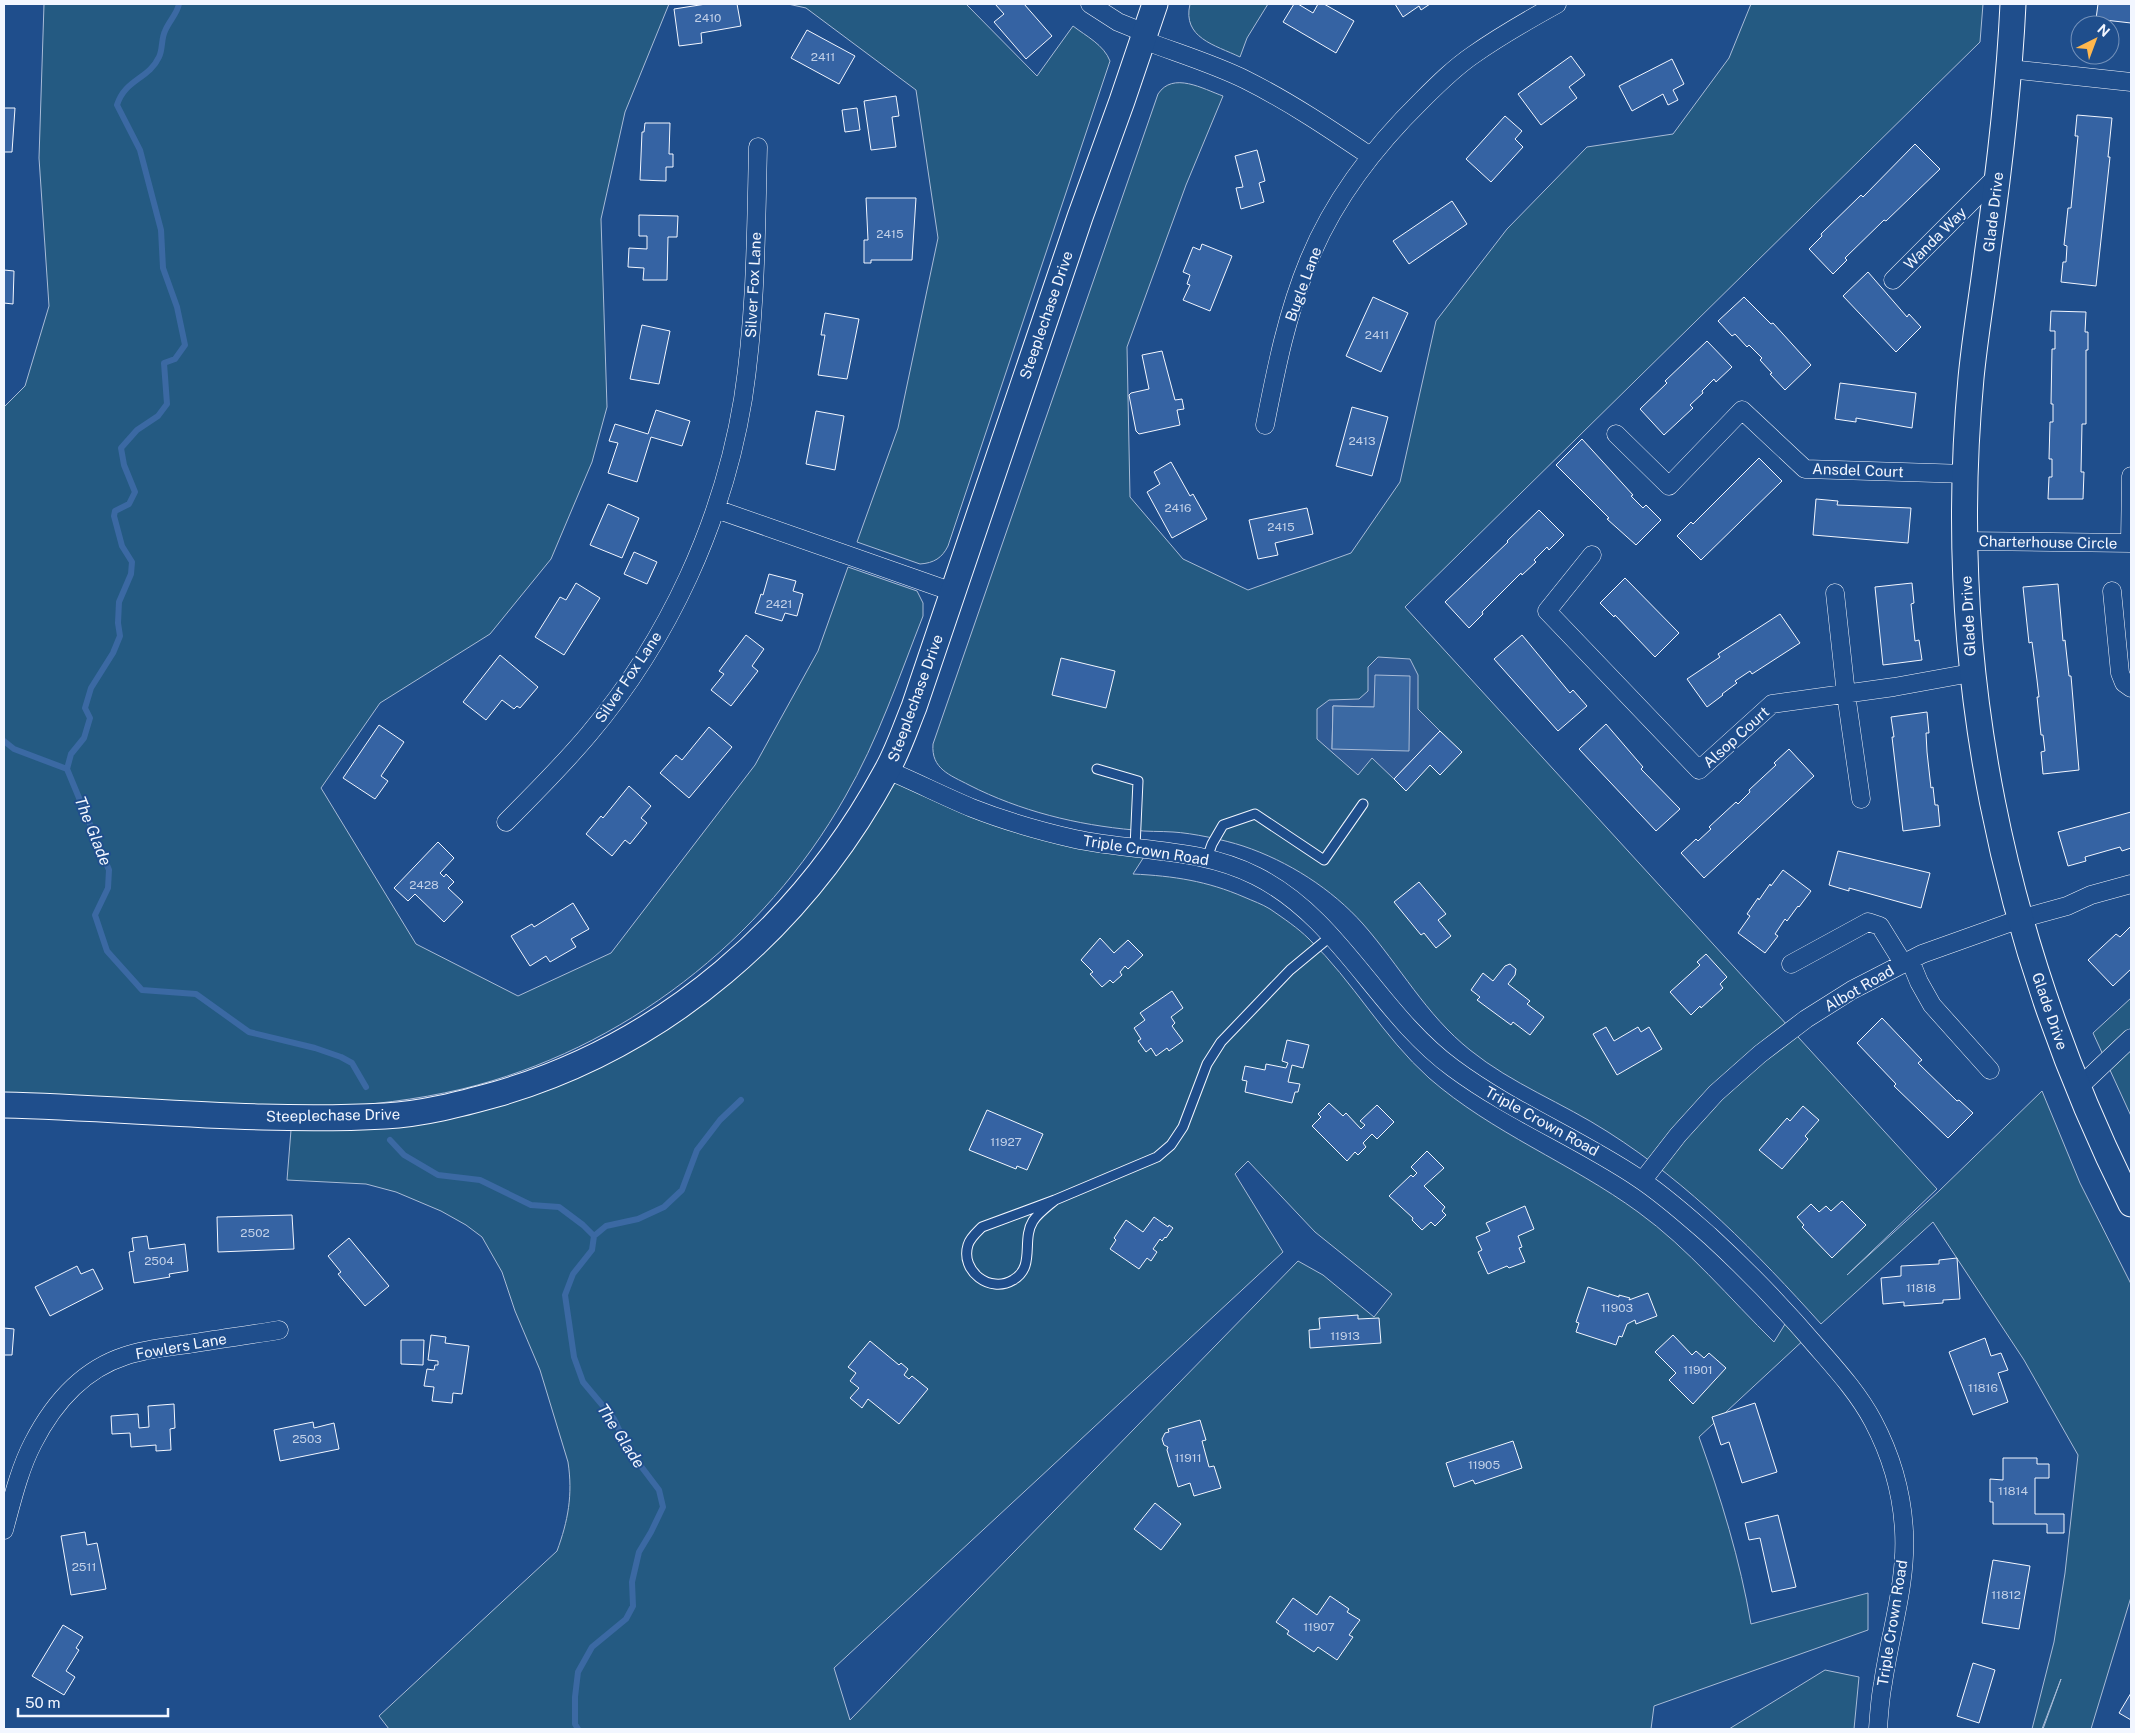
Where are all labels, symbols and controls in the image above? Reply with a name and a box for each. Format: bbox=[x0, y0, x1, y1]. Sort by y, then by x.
house number: 2410 bbox=[695, 11, 721, 25]
north arrow bbox=[2070, 15, 2120, 65]
text: N bbox=[2094, 21, 2113, 40]
house number: 2411 bbox=[811, 50, 835, 64]
street label: Glade Drive bbox=[1980, 171, 2006, 253]
street label: Wanda Way bbox=[1900, 203, 1970, 273]
house number: 2415 bbox=[876, 227, 904, 241]
street label: Silver Fox Lane bbox=[742, 232, 764, 338]
street label: Bugle Lane bbox=[1282, 244, 1324, 324]
street label: Steeplechase Drive bbox=[1016, 249, 1076, 381]
house number: 2411 bbox=[1365, 328, 1389, 342]
house number: 2413 bbox=[1348, 434, 1376, 448]
street label: Ansdel Court bbox=[1812, 460, 1904, 480]
house number: 2416 bbox=[1164, 501, 1192, 515]
house number: 2415 bbox=[1267, 520, 1295, 534]
street label: Charterhouse Circle bbox=[1978, 532, 2118, 552]
street label: Glade Drive bbox=[1957, 575, 1979, 657]
house number: 2421 bbox=[766, 597, 792, 611]
street label: Silver Fox Lane bbox=[591, 628, 665, 726]
street label: Steeplechase Drive bbox=[884, 632, 946, 764]
street label: Alsop Court bbox=[1700, 703, 1772, 771]
water label: The Glade bbox=[71, 794, 116, 869]
street label: Triple Crown Road bbox=[1082, 832, 1210, 868]
house number: 2428 bbox=[409, 878, 439, 892]
street label: Albot Road bbox=[1821, 961, 1897, 1015]
street label: Glade Drive bbox=[2029, 970, 2071, 1052]
street label: Triple Crown Road bbox=[1482, 1083, 1602, 1159]
street label: Steeplechase Drive bbox=[266, 1105, 400, 1125]
house number: 11927 bbox=[990, 1135, 1022, 1149]
house number: 2502 bbox=[240, 1226, 270, 1240]
house number: 2504 bbox=[144, 1254, 174, 1268]
house number: 11818 bbox=[1906, 1281, 1936, 1295]
house number: 11903 bbox=[1601, 1301, 1633, 1315]
house number: 11913 bbox=[1330, 1329, 1360, 1343]
street label: Fowlers Lane bbox=[134, 1330, 228, 1362]
house number: 11901 bbox=[1683, 1363, 1713, 1377]
house number: 11816 bbox=[1968, 1381, 1998, 1395]
water label: The Glade bbox=[593, 1400, 649, 1472]
house number: 2503 bbox=[292, 1432, 322, 1446]
house number: 11911 bbox=[1174, 1451, 1202, 1465]
house number: 11905 bbox=[1468, 1458, 1500, 1472]
house number: 11814 bbox=[1998, 1484, 2028, 1498]
street label: Triple Crown Road bbox=[1874, 1559, 1910, 1687]
house number: 2511 bbox=[72, 1560, 96, 1574]
house number: 11812 bbox=[1991, 1588, 2021, 1602]
house number: 11907 bbox=[1303, 1620, 1335, 1634]
scale bar bbox=[18, 1686, 168, 1718]
text: 50 m bbox=[25, 1694, 60, 1711]

